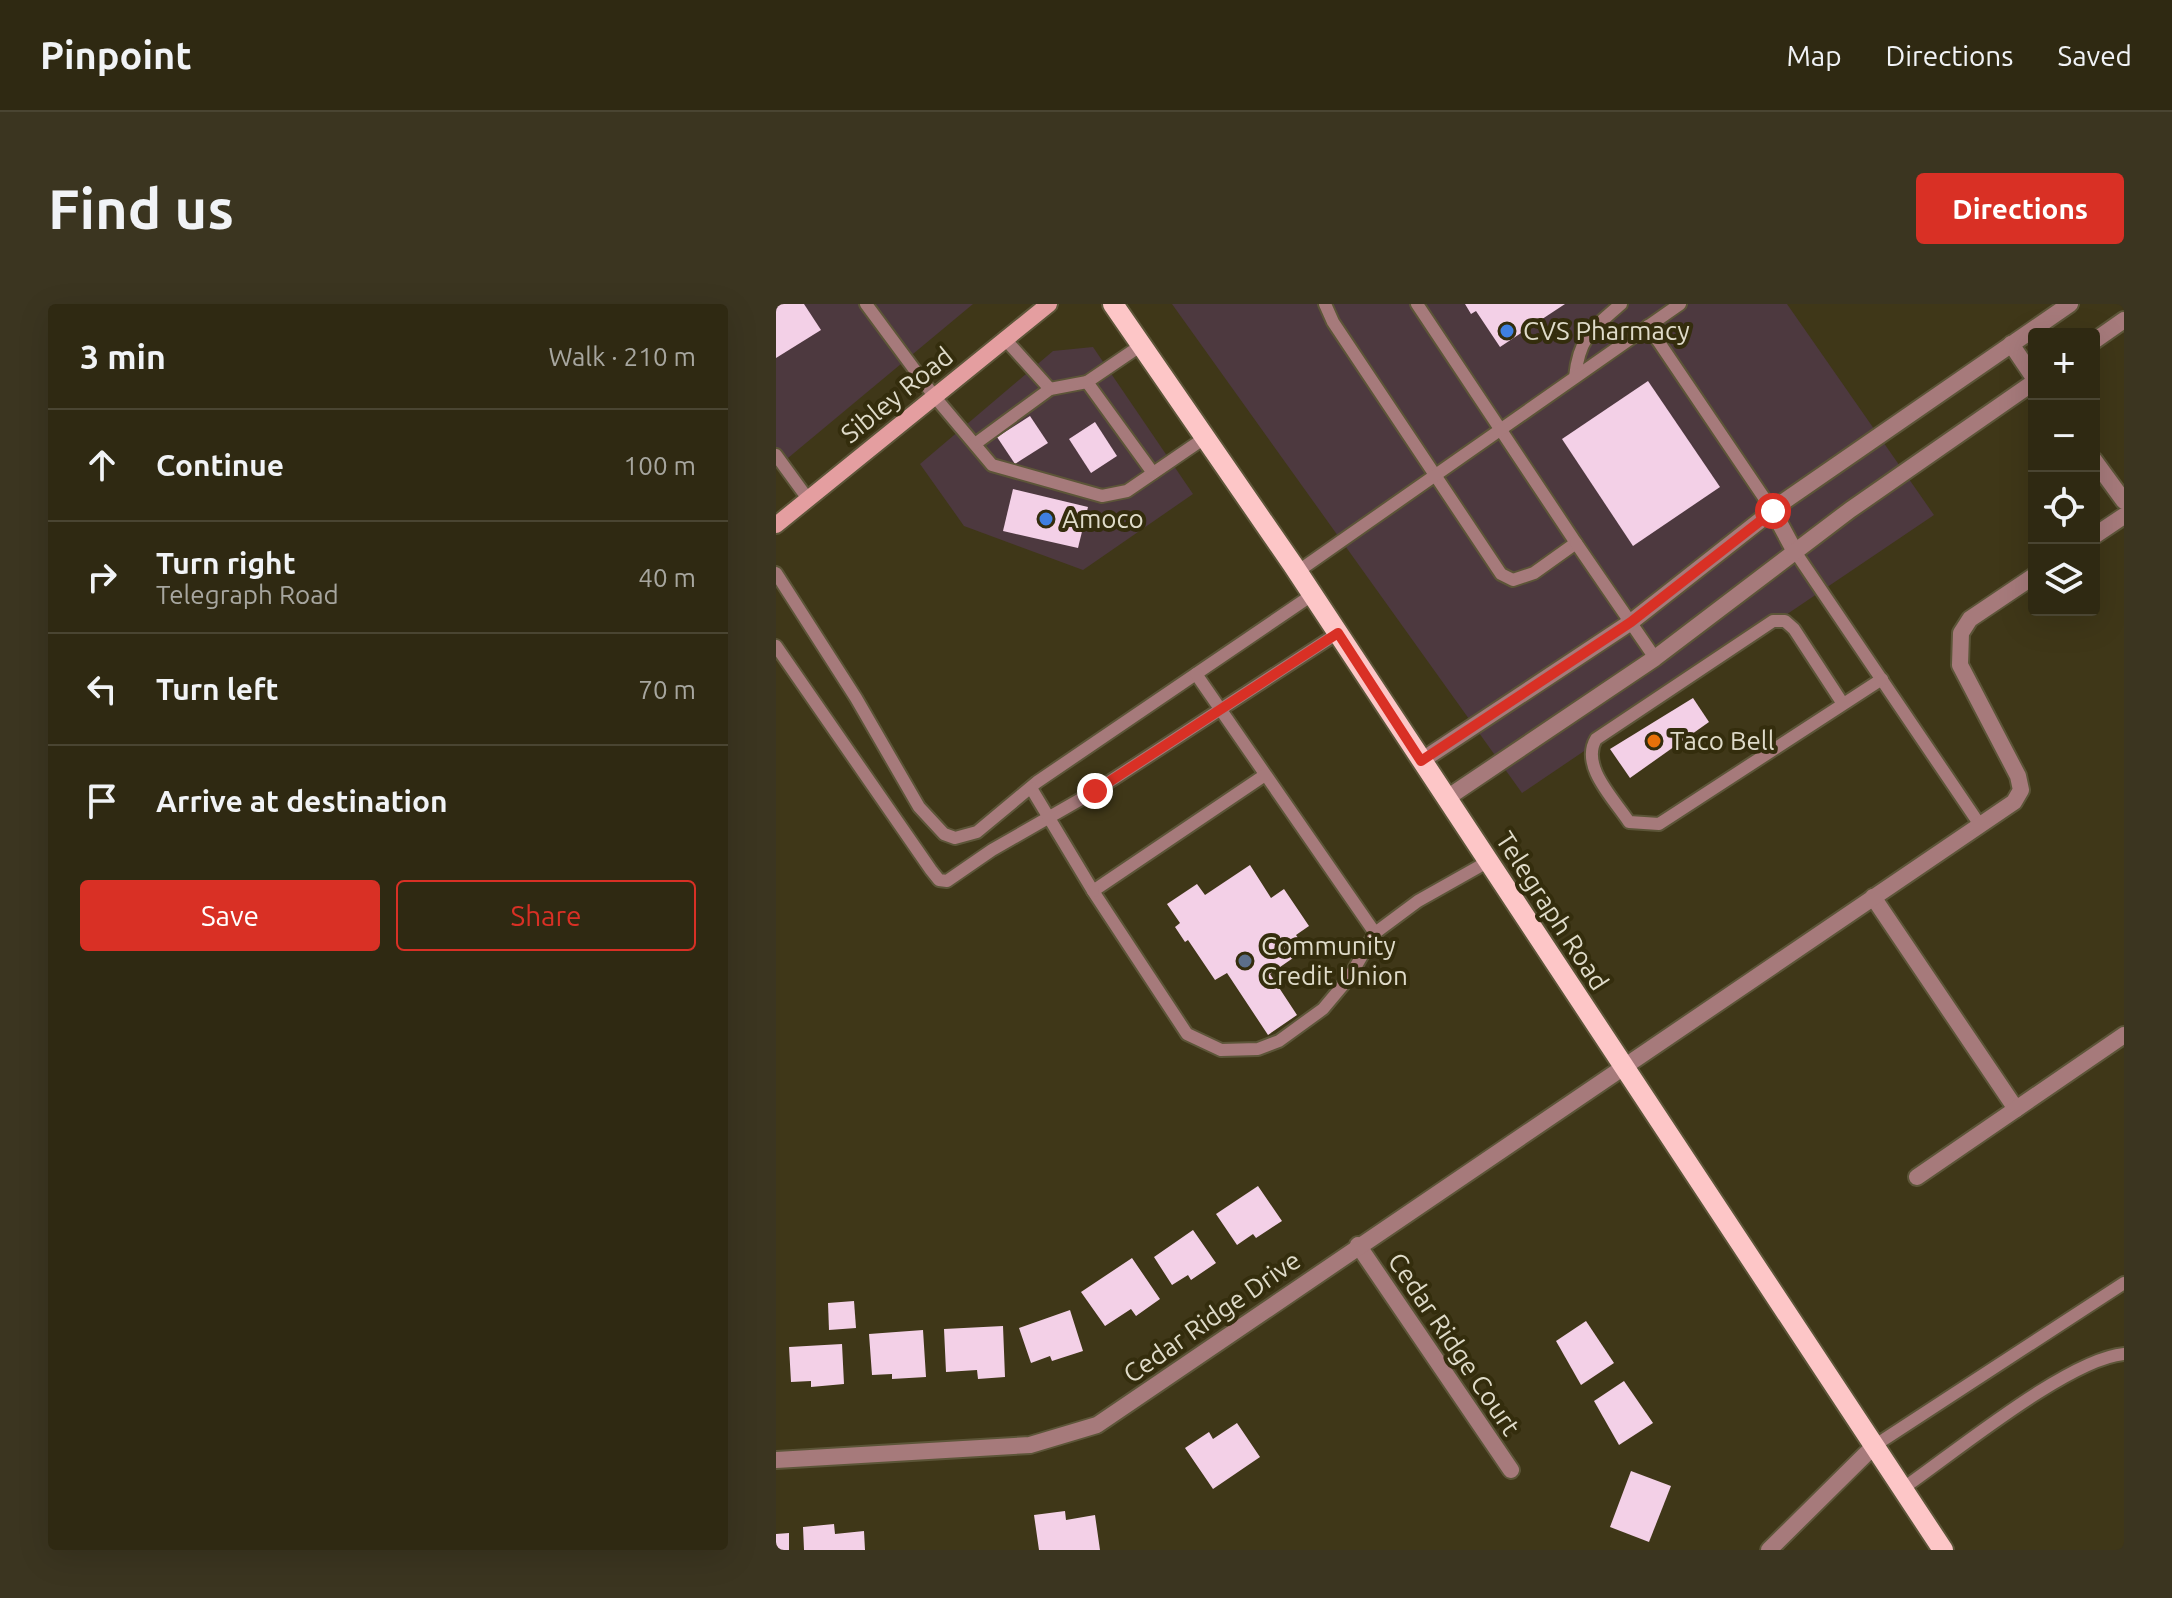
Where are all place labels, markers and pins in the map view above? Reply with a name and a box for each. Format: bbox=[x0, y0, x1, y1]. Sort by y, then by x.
place label: CVS Pharmacy bbox=[1523, 316, 1690, 345]
marker: CVS Pharmacy bbox=[1498, 322, 1516, 340]
place label: Amoco bbox=[1062, 504, 1144, 533]
marker: Amoco bbox=[1037, 510, 1055, 528]
place label: Taco Bell bbox=[1670, 726, 1775, 755]
marker: Taco Bell bbox=[1645, 732, 1663, 750]
place label: Community Credit Union bbox=[1261, 931, 1408, 990]
marker: Community Credit Union bbox=[1236, 952, 1254, 970]

